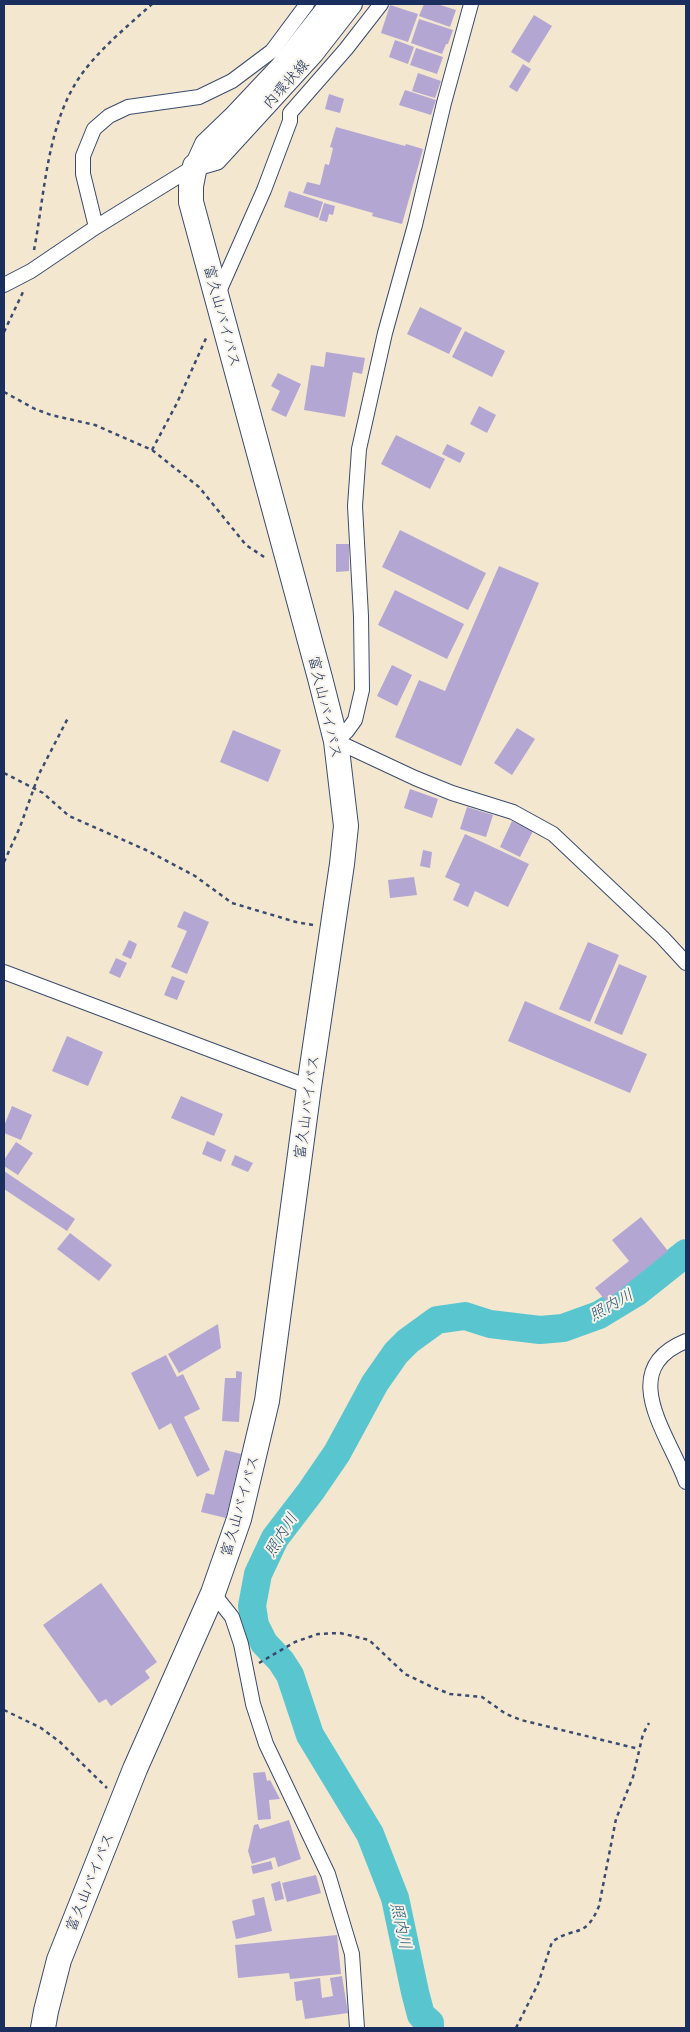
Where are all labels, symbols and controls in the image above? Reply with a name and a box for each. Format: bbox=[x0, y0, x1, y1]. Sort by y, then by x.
street label: 内環状線 bbox=[259, 56, 313, 112]
street label: 富久山バイパス bbox=[200, 263, 244, 369]
street label: 富久山バイパス bbox=[304, 654, 346, 760]
street label: 富久山バイパス bbox=[291, 1054, 323, 1160]
water label: 照内川 bbox=[585, 1285, 637, 1325]
street label: 富久山バイパス bbox=[217, 1453, 263, 1559]
water label: 照内川 bbox=[260, 1510, 302, 1560]
street label: 富久山バイパス bbox=[62, 1830, 118, 1934]
water label: 照内川 bbox=[387, 1901, 415, 1951]

